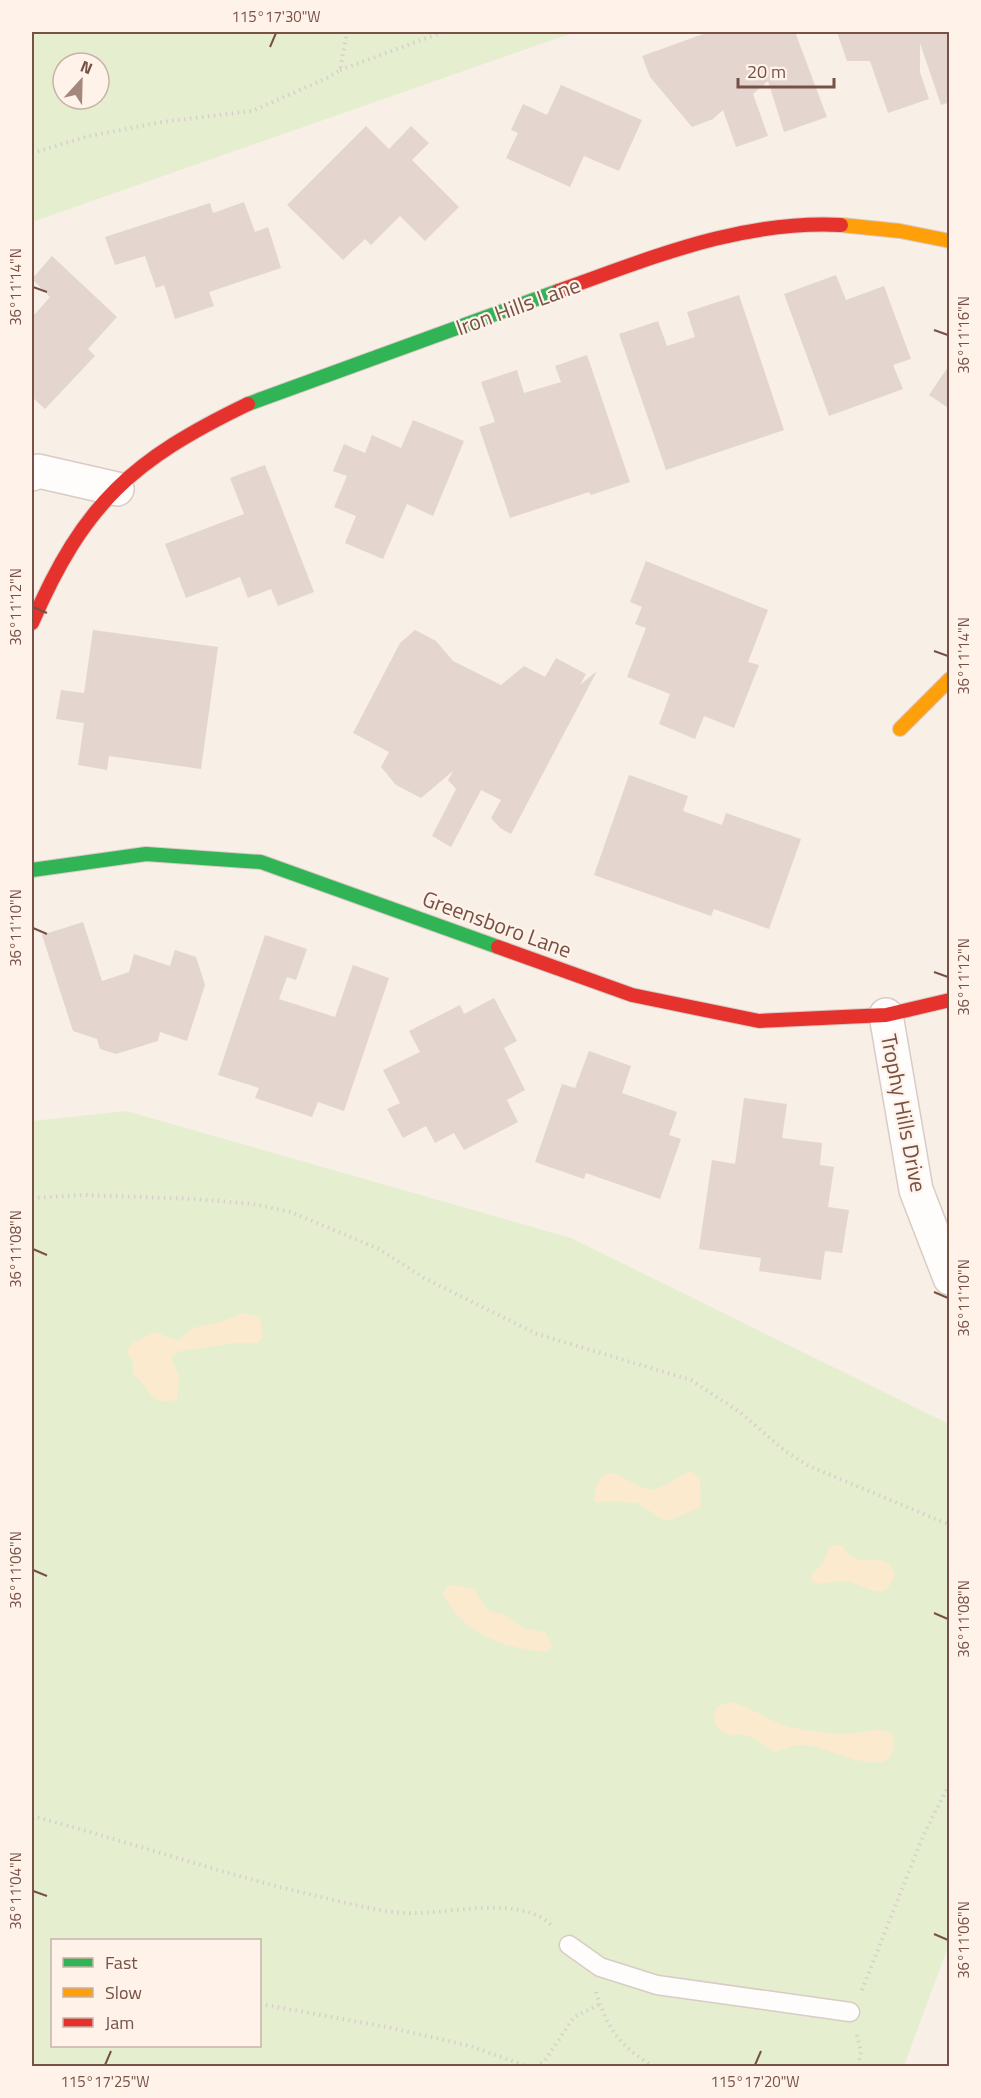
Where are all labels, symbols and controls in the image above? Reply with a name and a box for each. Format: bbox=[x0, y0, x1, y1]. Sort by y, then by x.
text: 115°17'30"W bbox=[231, 5, 321, 28]
north arrow bbox=[51, 51, 111, 111]
scale bar bbox=[738, 51, 834, 89]
text: N bbox=[77, 54, 96, 80]
text: 20 m bbox=[747, 58, 786, 85]
text: 36°11'14"N bbox=[4, 248, 27, 326]
street label: Iron Hills Lane bbox=[451, 268, 585, 344]
text: 36°11'16"N bbox=[952, 296, 975, 374]
text: 36°11'12"N bbox=[4, 568, 27, 646]
text: 36°11'14"N bbox=[952, 617, 975, 695]
street label: Greensboro Lane bbox=[418, 881, 576, 967]
text: 36°11'10"N bbox=[4, 889, 27, 967]
text: 36°11'12"N bbox=[952, 938, 975, 1016]
street label: Trophy Hills Drive bbox=[872, 1031, 936, 1195]
text: 36°11'08"N bbox=[4, 1210, 27, 1288]
text: 36°11'10"N bbox=[952, 1259, 975, 1337]
text: 36°11'06"N bbox=[4, 1531, 27, 1609]
text: 36°11'08"N bbox=[952, 1580, 975, 1658]
text: 36°11'04"N bbox=[4, 1852, 27, 1930]
text: 36°11'06"N bbox=[952, 1901, 975, 1979]
legend bbox=[51, 1939, 261, 2047]
text: Fast bbox=[105, 1949, 138, 1976]
text: Slow bbox=[105, 1979, 142, 2006]
text: Jam bbox=[105, 2009, 134, 2036]
text: 115°17'25"W bbox=[60, 2070, 150, 2093]
text: 115°17'20"W bbox=[710, 2070, 800, 2093]

